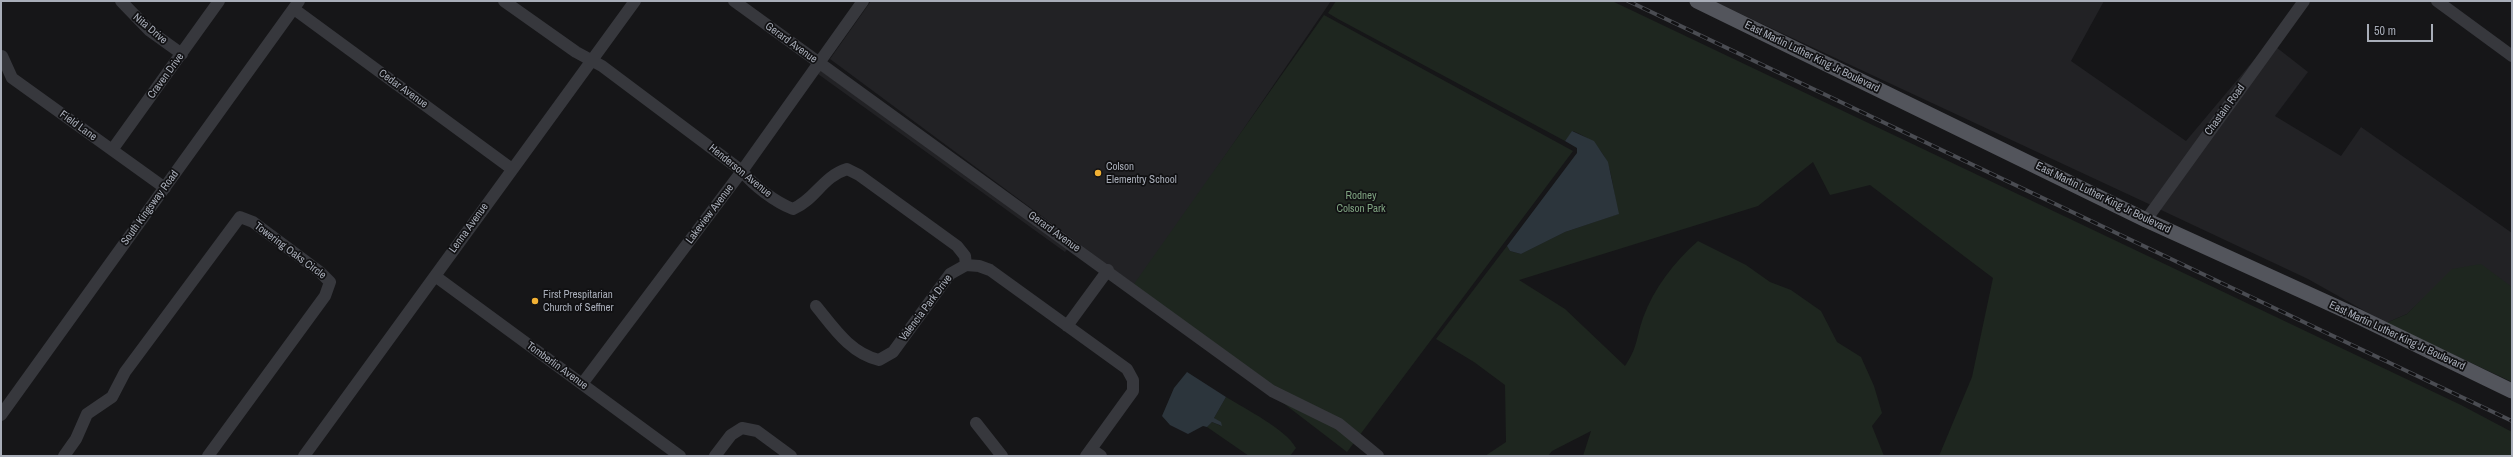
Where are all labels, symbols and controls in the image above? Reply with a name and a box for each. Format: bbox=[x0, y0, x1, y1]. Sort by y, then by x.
street label: Nita Drive bbox=[130, 11, 170, 47]
scale bar bbox=[2369, 16, 2435, 42]
street label: East Martin Luther King Jr Boulevard bbox=[1742, 19, 1882, 95]
street label: Gerard Avenue bbox=[762, 20, 820, 66]
text: 50 m bbox=[2374, 23, 2396, 39]
street label: Craven Drive bbox=[145, 51, 187, 101]
street label: Cedar Avenue bbox=[376, 67, 430, 111]
street label: Chastain Road bbox=[2202, 82, 2248, 138]
street label: Field Lane bbox=[57, 108, 99, 144]
street label: Henderson Avenue bbox=[706, 142, 774, 200]
place label: Colson Elementry School bbox=[1106, 160, 1177, 186]
street label: East Martin Luther King Jr Boulevard bbox=[2033, 160, 2173, 236]
street label: South Kingsway Road bbox=[118, 168, 182, 248]
marker: Colson Elementry School bbox=[1093, 168, 1103, 178]
street label: Lakeview Avenue bbox=[683, 182, 737, 246]
park label: Rodney Colson Park bbox=[1336, 189, 1386, 215]
street label: Lenna Avenue bbox=[447, 201, 491, 255]
street label: Gerard Avenue bbox=[1025, 209, 1083, 255]
street label: Towering Oaks Circle bbox=[252, 220, 328, 282]
street label: Valencia Park Drive bbox=[897, 272, 955, 344]
place label: First Prespitarian Church of Seffner bbox=[543, 288, 614, 314]
marker: First Prespitarian Church of Seffner bbox=[530, 296, 540, 306]
street label: East Martin Luther King Jr Boulevard bbox=[2327, 299, 2467, 373]
street label: Tomberlin Avenue bbox=[524, 339, 590, 393]

